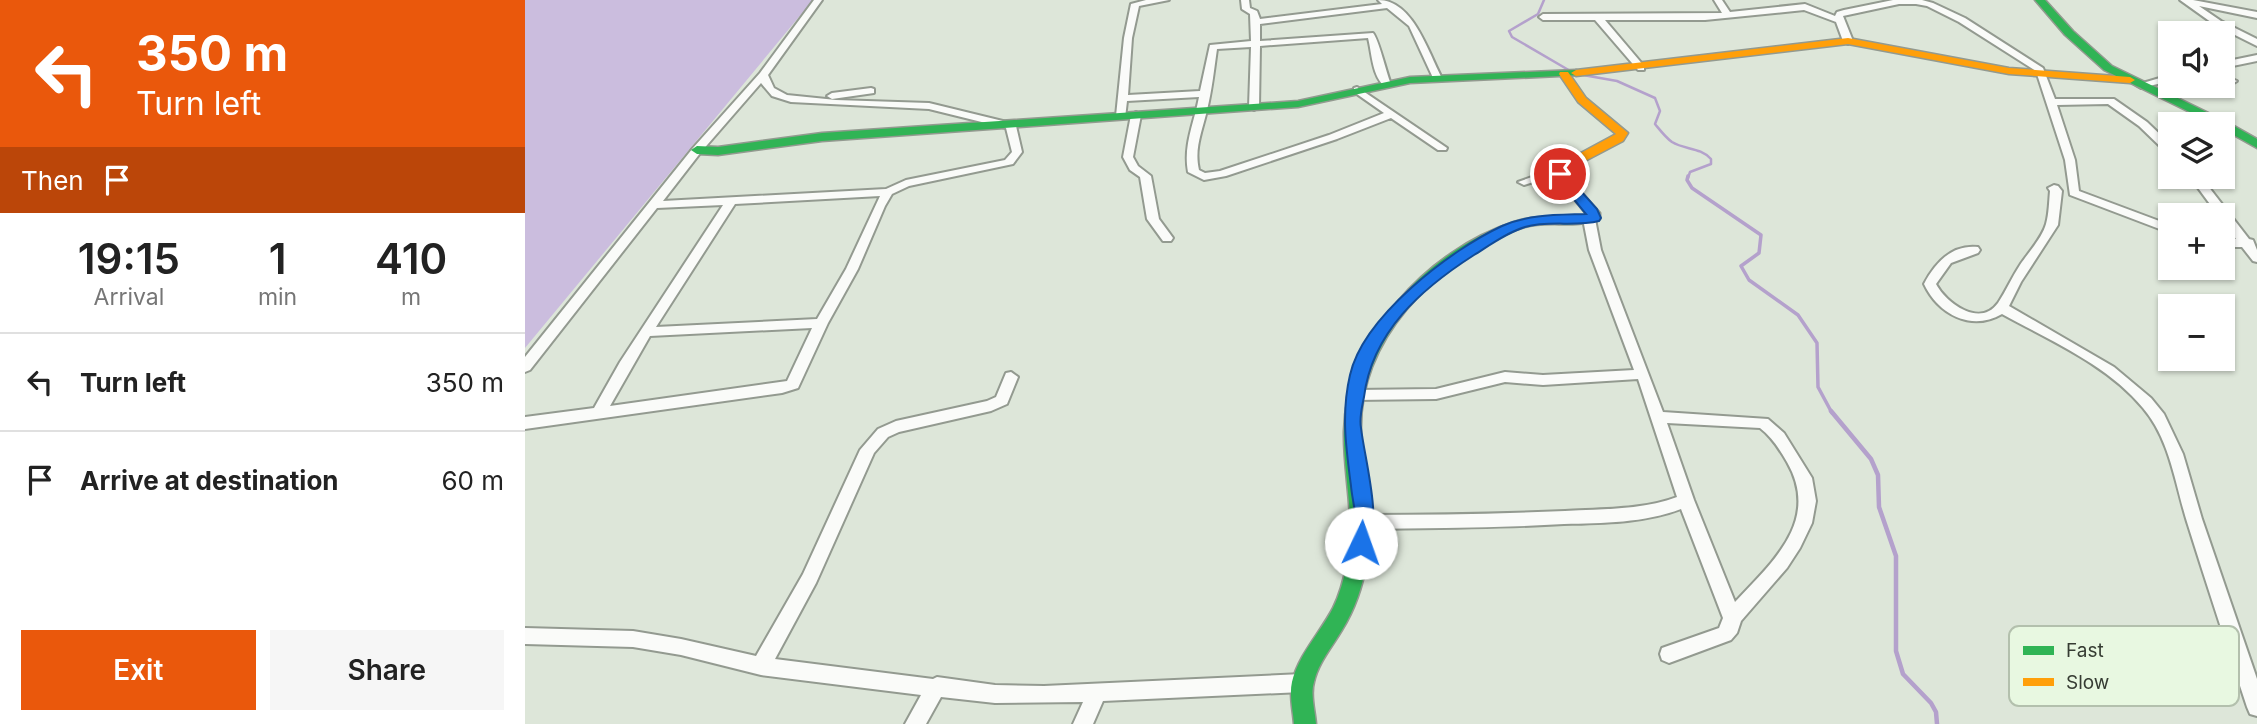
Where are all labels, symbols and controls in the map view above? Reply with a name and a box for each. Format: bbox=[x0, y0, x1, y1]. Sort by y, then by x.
map controls bbox=[2158, 21, 2235, 371]
button: sound bbox=[2158, 21, 2235, 98]
text: 350 m bbox=[136, 24, 288, 83]
icon: left bbox=[21, 28, 112, 119]
text: Turn left bbox=[136, 84, 261, 123]
button: layers bbox=[2158, 112, 2235, 189]
pin bbox=[1530, 144, 1590, 204]
icon: arrive bbox=[1541, 155, 1579, 193]
icon: arrive bbox=[98, 161, 136, 199]
text: Then bbox=[21, 165, 84, 196]
button: + bbox=[2158, 203, 2235, 280]
text: 19:15 bbox=[78, 233, 180, 284]
text: 1 bbox=[269, 233, 286, 284]
text: 410 bbox=[375, 233, 447, 284]
text: Arrival bbox=[94, 283, 164, 311]
text: min bbox=[258, 283, 297, 311]
text: m bbox=[401, 283, 421, 311]
button: − bbox=[2158, 294, 2235, 371]
icon: left bbox=[21, 363, 59, 401]
text: Turn left bbox=[80, 367, 186, 398]
text: 350 m bbox=[426, 367, 504, 398]
icon: arrive bbox=[21, 461, 59, 499]
text: Arrive at destination bbox=[80, 465, 339, 496]
text: 60 m bbox=[441, 465, 504, 496]
position arrow bbox=[1324, 506, 1398, 580]
legend bbox=[2009, 626, 2239, 706]
button: Exit bbox=[21, 630, 256, 710]
button: Share bbox=[270, 630, 504, 710]
text: Fast bbox=[2066, 639, 2104, 662]
text: Slow bbox=[2066, 671, 2109, 694]

